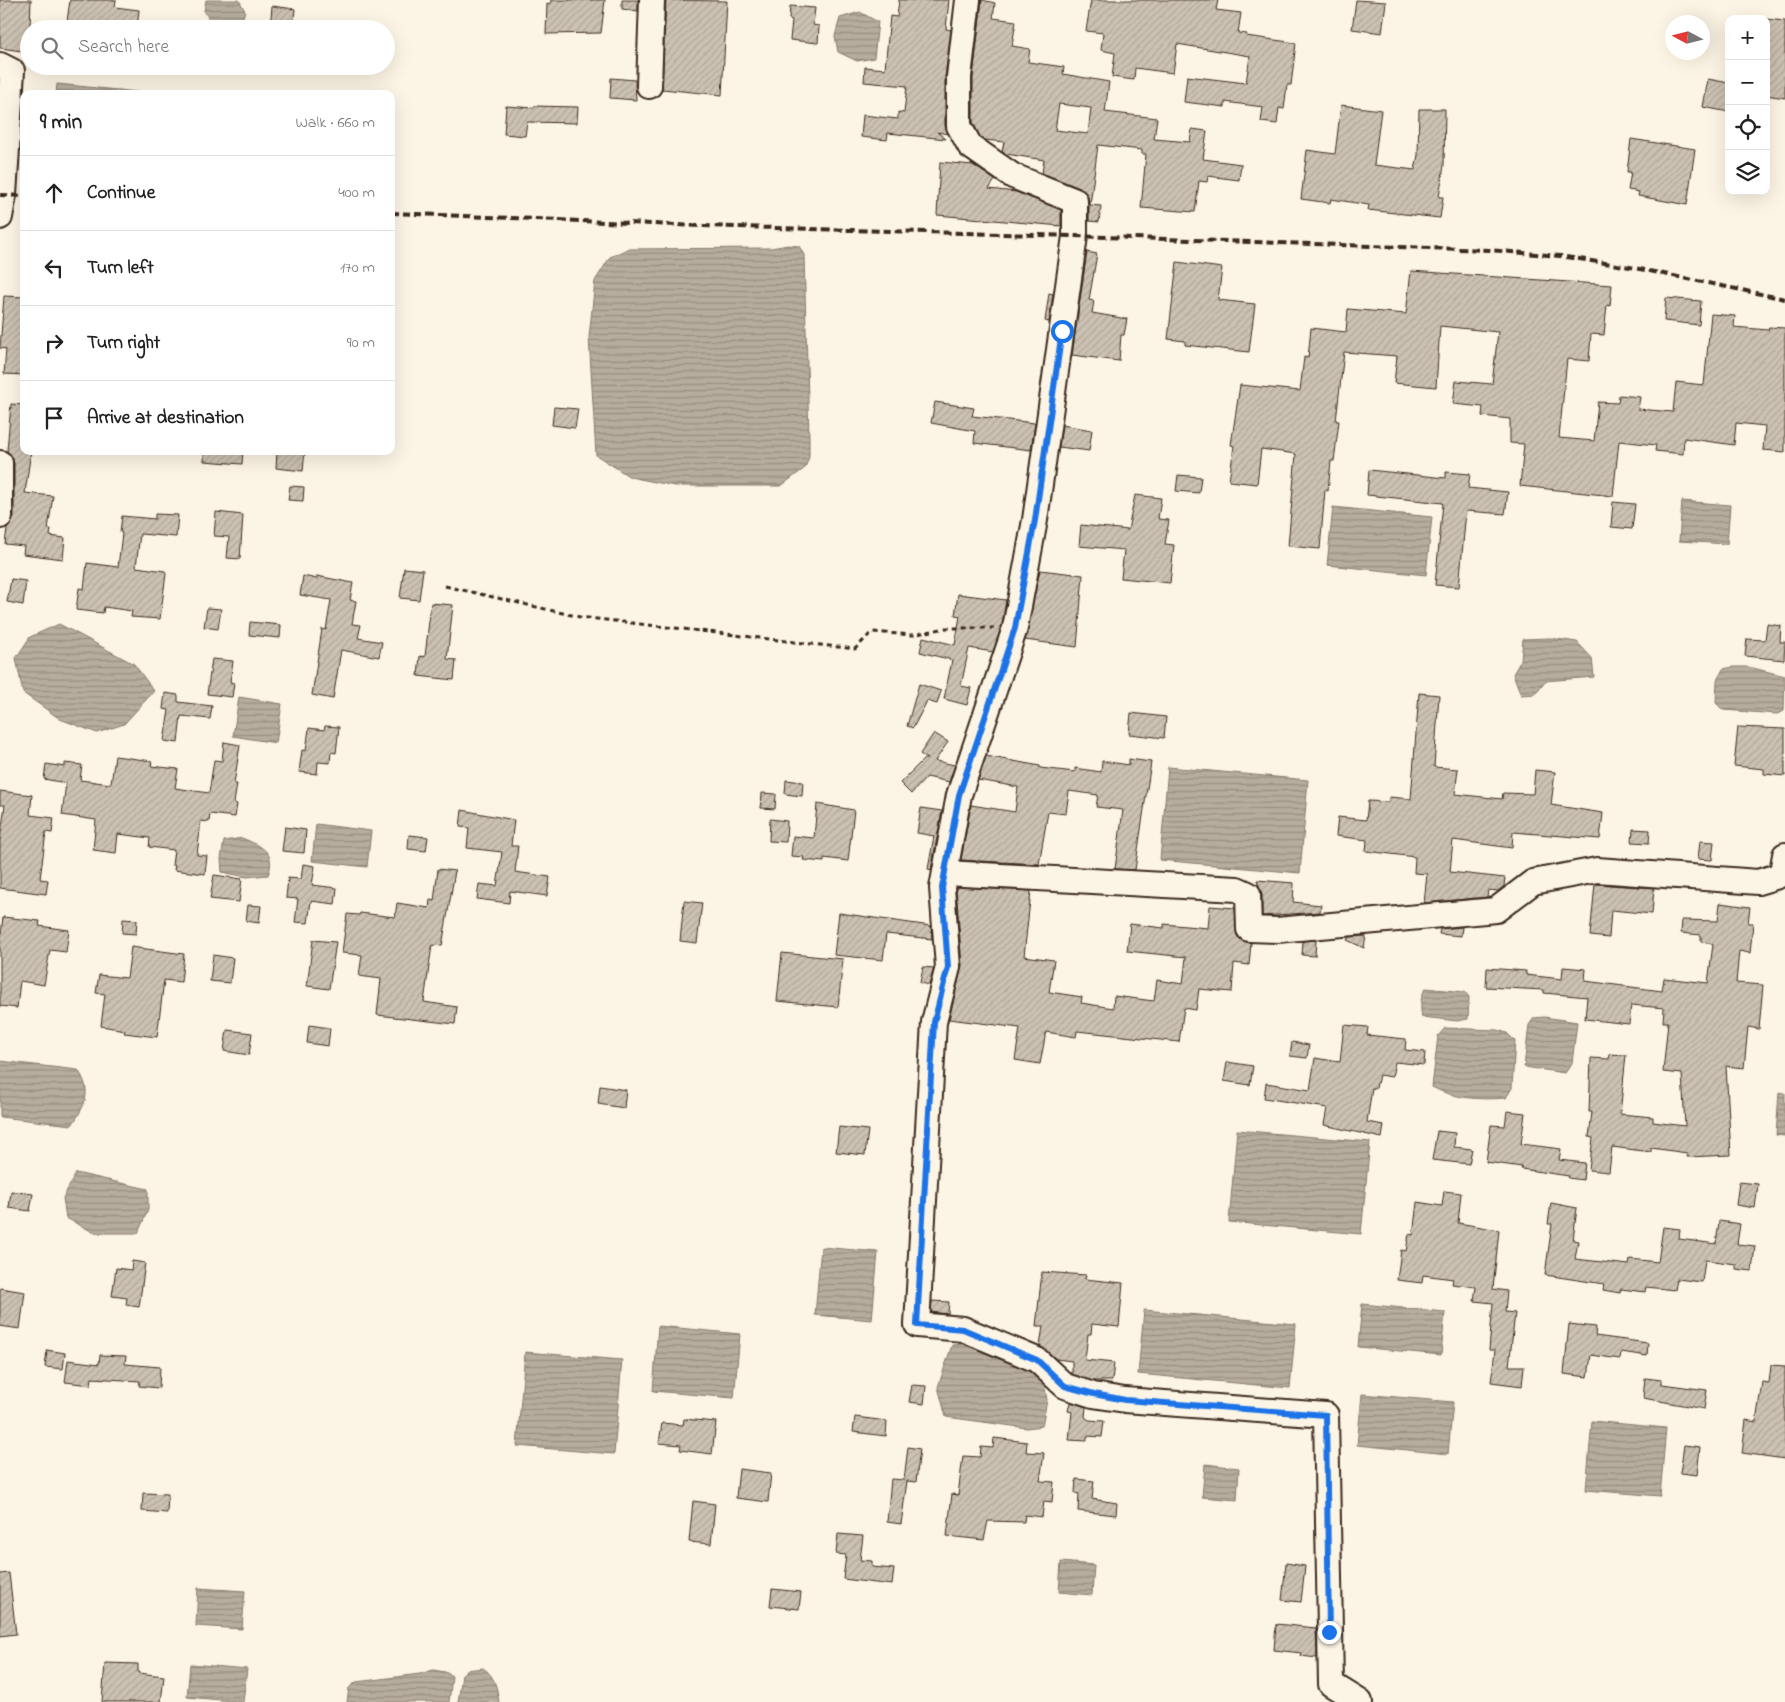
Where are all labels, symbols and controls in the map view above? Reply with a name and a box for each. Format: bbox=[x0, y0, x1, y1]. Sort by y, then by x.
north arrow bbox=[1665, 15, 1710, 60]
map controls bbox=[1725, 15, 1770, 195]
button: + bbox=[1725, 15, 1770, 60]
search box bbox=[20, 20, 395, 75]
icon: search bbox=[38, 34, 66, 62]
text: Search here bbox=[78, 34, 169, 61]
button: − bbox=[1725, 60, 1770, 105]
button: locate bbox=[1725, 105, 1770, 150]
text: 9 min bbox=[40, 108, 82, 138]
text: Walk · 660 m bbox=[295, 111, 375, 135]
button: layers bbox=[1725, 150, 1770, 195]
icon: ahead bbox=[40, 179, 68, 207]
text: Continue bbox=[87, 180, 155, 207]
text: 400 m bbox=[338, 181, 375, 205]
icon: left bbox=[40, 254, 68, 282]
text: Turn left bbox=[87, 255, 154, 282]
text: 170 m bbox=[340, 256, 375, 280]
route start bbox=[1051, 320, 1074, 343]
icon: right bbox=[40, 329, 68, 357]
text: Turn right bbox=[87, 330, 160, 357]
text: 90 m bbox=[347, 331, 375, 355]
icon: arrive bbox=[40, 404, 68, 432]
text: Arrive at destination bbox=[87, 405, 244, 432]
route end bbox=[1318, 1621, 1341, 1644]

